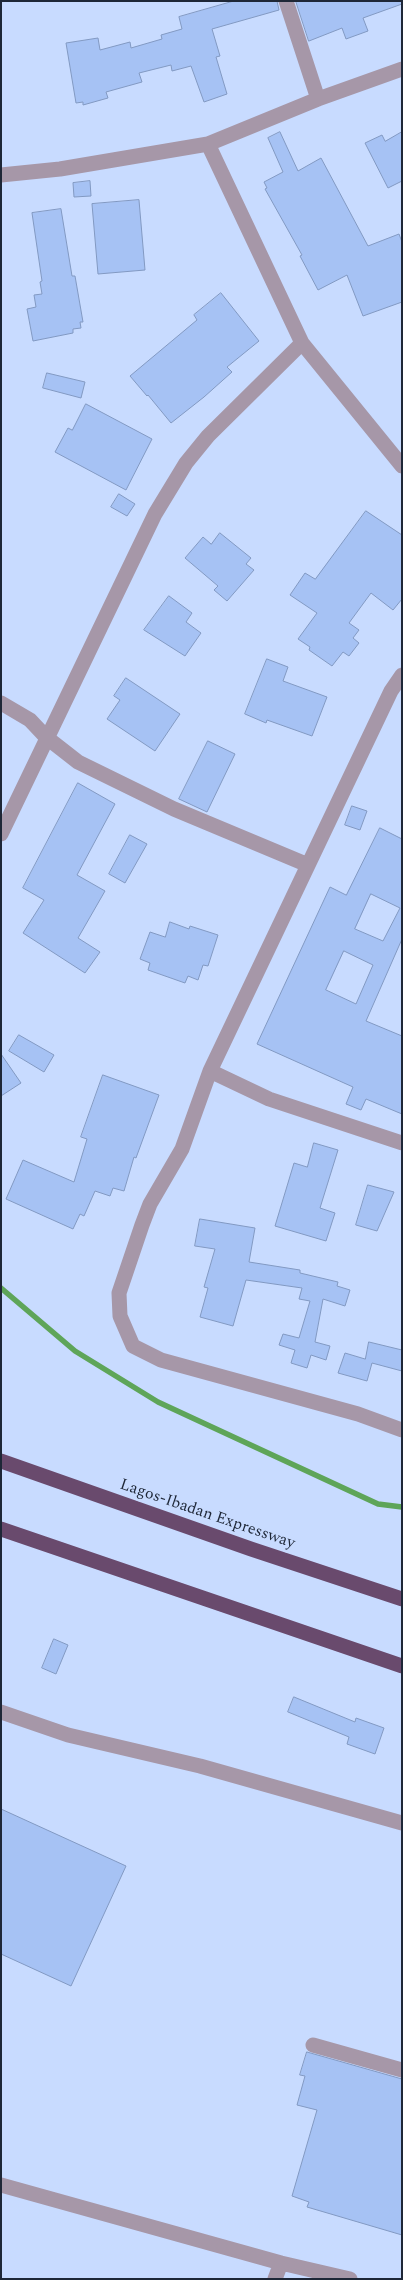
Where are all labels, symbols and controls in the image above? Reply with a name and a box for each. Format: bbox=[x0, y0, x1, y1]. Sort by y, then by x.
street label: Lagos-Ibadan Expressway bbox=[117, 1476, 297, 1554]

